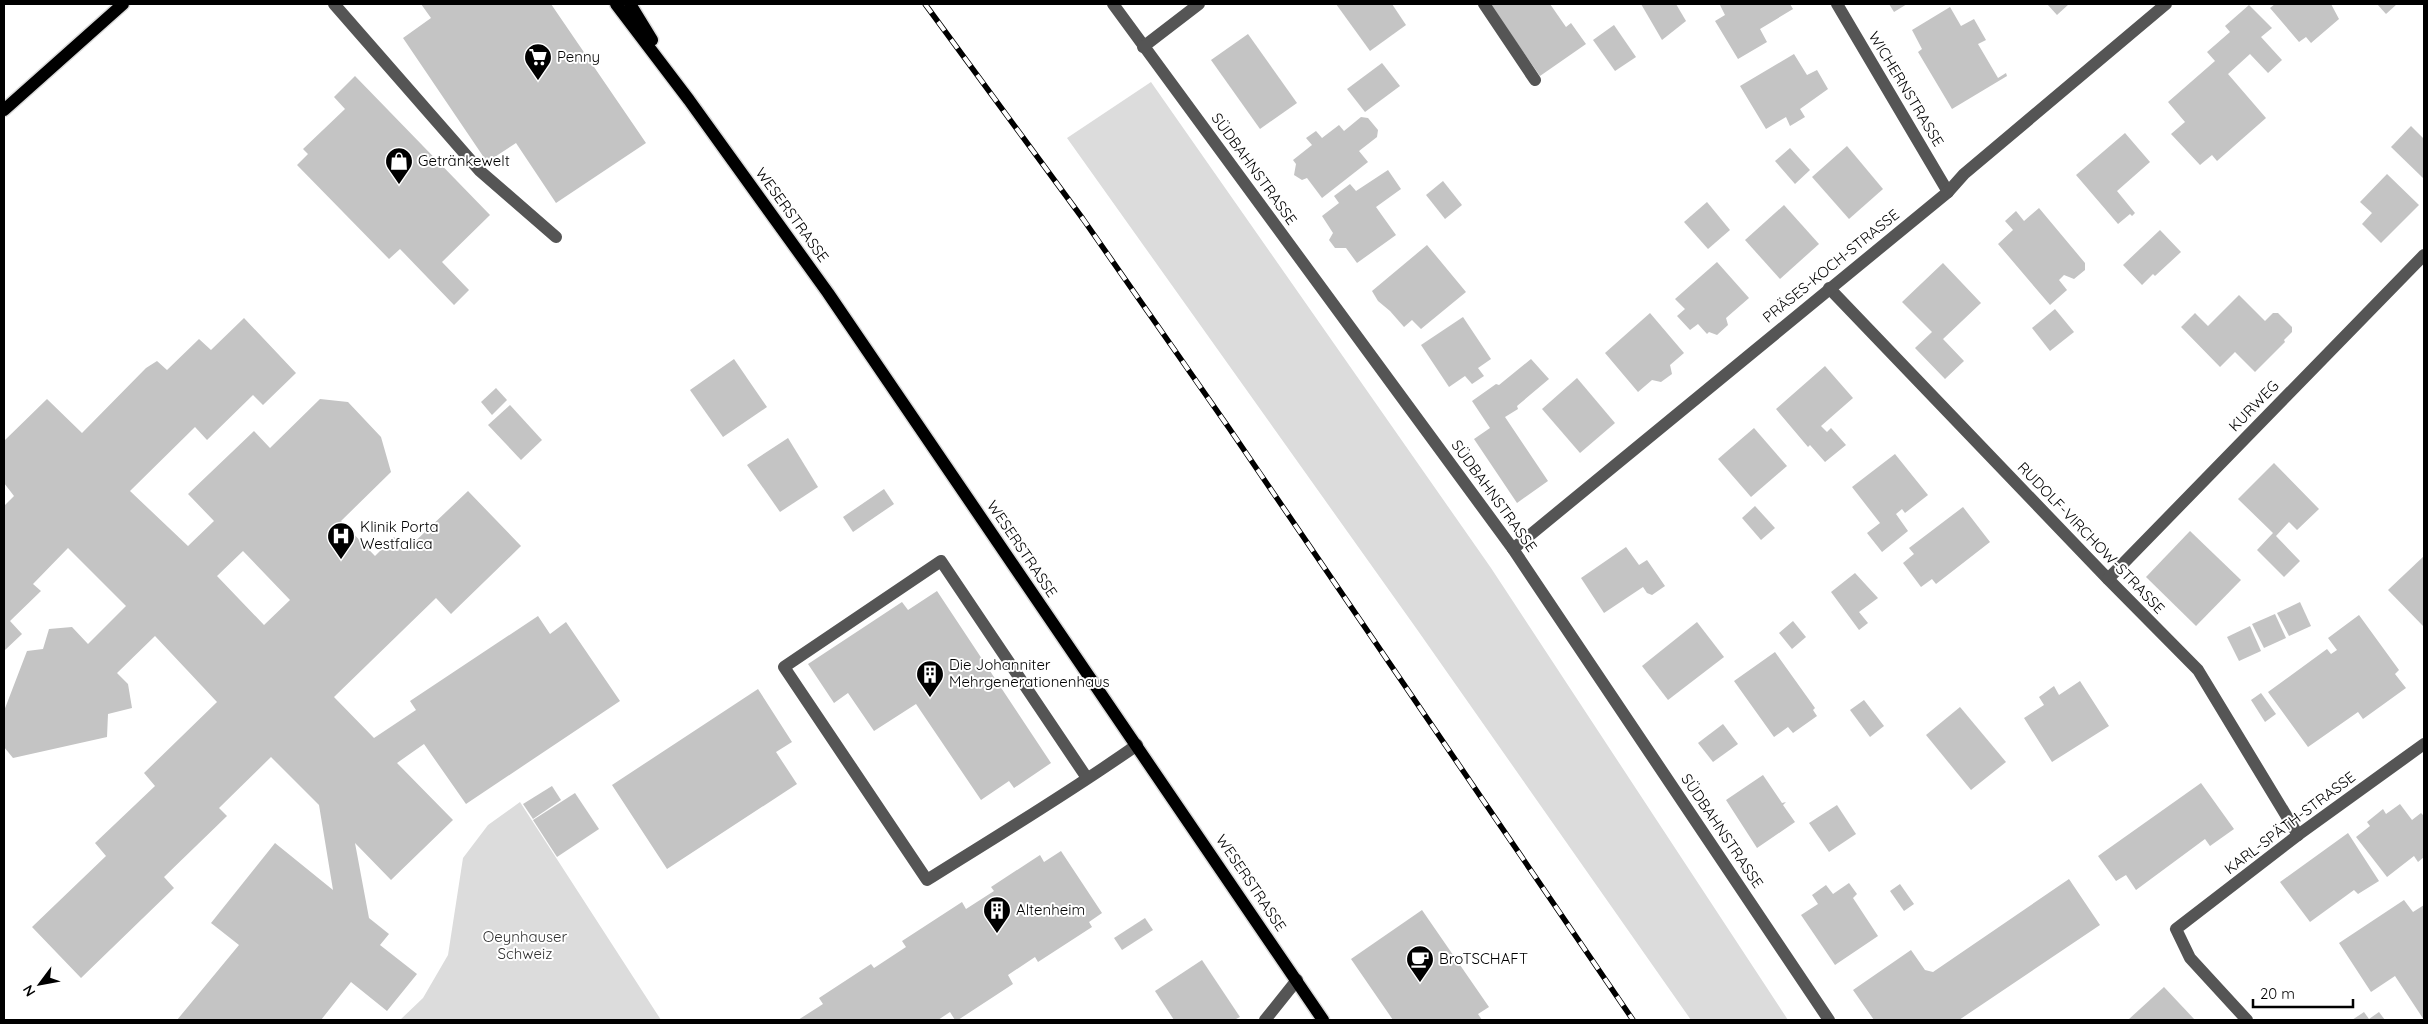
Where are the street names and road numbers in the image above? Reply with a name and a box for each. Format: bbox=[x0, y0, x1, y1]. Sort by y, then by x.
street label: WICHERNSTRASSE bbox=[1865, 28, 1948, 150]
street label: SÜDBAHNSTRASSE bbox=[1207, 109, 1301, 228]
street label: WESERSTRASSE bbox=[752, 164, 833, 266]
street label: PRÄSES-KOCH-STRASSE bbox=[1759, 205, 1903, 327]
street label: KURWEG bbox=[2225, 376, 2283, 435]
street label: SÜDBAHNSTRASSE bbox=[1447, 436, 1541, 555]
street label: RUDOLF-VIRCHOW-STRASSE bbox=[2014, 458, 2169, 618]
street label: WESERSTRASSE bbox=[983, 497, 1062, 601]
street label: KARL-SPÄTH-STRASSE bbox=[2220, 767, 2359, 878]
street label: SÜDBAHNSTRASSE bbox=[1677, 770, 1768, 891]
street label: WESERSTRASSE bbox=[1212, 831, 1291, 935]

